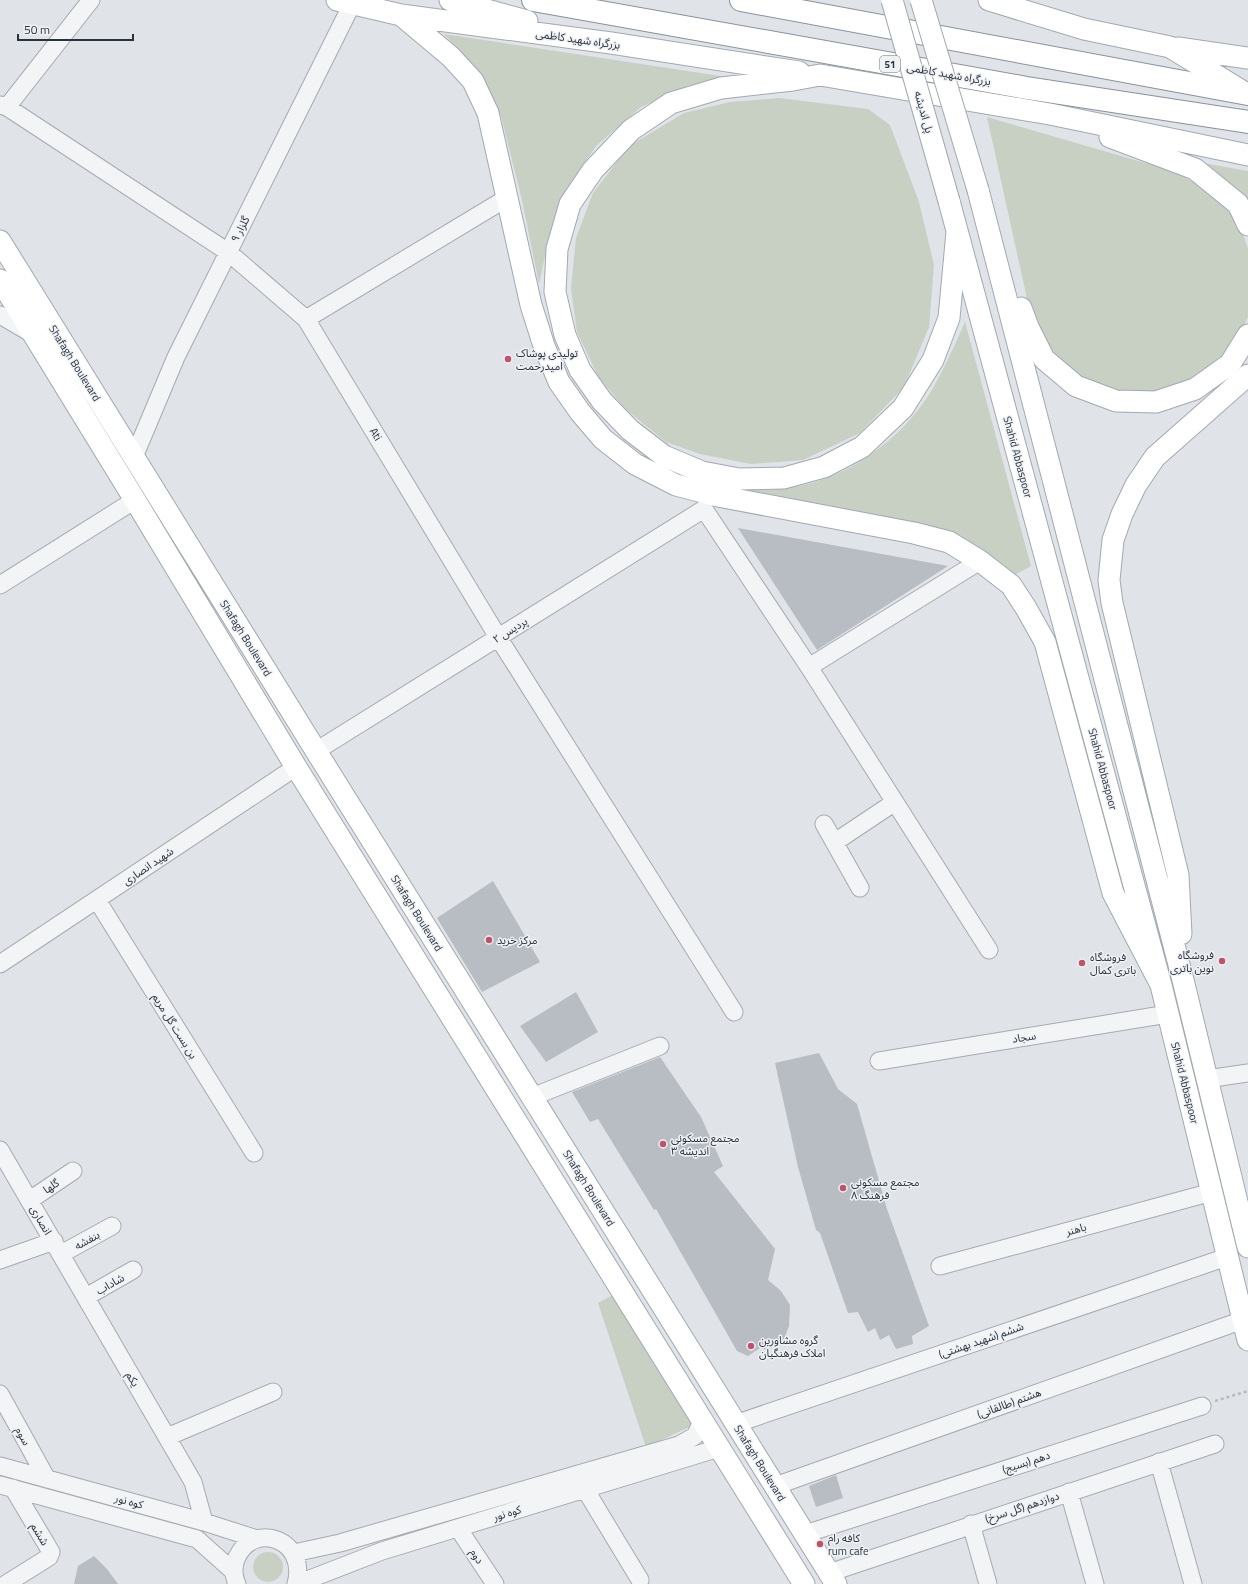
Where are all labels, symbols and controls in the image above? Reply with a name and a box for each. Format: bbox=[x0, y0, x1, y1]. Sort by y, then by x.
scale bar bbox=[18, 16, 133, 42]
text: 50 m bbox=[24, 20, 50, 39]
street label: بزرگراه شهید کاظمی bbox=[535, 25, 621, 53]
road number: 51 bbox=[880, 56, 900, 72]
street label: بزرگراه شهید کاظمی bbox=[906, 59, 992, 89]
street label: پل اندیشه bbox=[910, 89, 938, 135]
street label: گلزار ۹ bbox=[227, 213, 254, 245]
street label: Shafagh Boulevard bbox=[45, 322, 105, 404]
place label: تولیدی پوشاک امیدرحمت bbox=[516, 345, 578, 374]
marker: تولیدی پوشاک امیدرحمت bbox=[503, 354, 513, 364]
street label: Shahid Abbaspoor bbox=[999, 414, 1037, 500]
street label: Ati bbox=[366, 424, 386, 444]
street label: Shafagh Boulevard bbox=[216, 597, 276, 679]
street label: پردیس ۲ bbox=[489, 613, 531, 647]
street label: Shahid Abbaspoor bbox=[1084, 726, 1122, 812]
street label: شهید انصاری bbox=[119, 843, 177, 889]
street label: Shafagh Boulevard bbox=[387, 872, 447, 954]
place label: مرکز خرید bbox=[497, 932, 538, 948]
marker: مرکز خرید bbox=[484, 935, 494, 945]
place label: فروشگاه نوین باتری bbox=[1170, 947, 1214, 976]
place label: فروشگاه باتری کمال bbox=[1090, 949, 1136, 978]
marker: فروشگاه نوین باتری bbox=[1217, 956, 1227, 966]
marker: فروشگاه باتری کمال bbox=[1077, 958, 1087, 968]
street label: بن بست گل مریم bbox=[148, 990, 202, 1062]
street label: سجاد bbox=[1011, 1027, 1038, 1047]
street label: Shahid Abbaspoor bbox=[1167, 1040, 1203, 1126]
place label: مجتمع مسکونی اندیشه ۳ bbox=[671, 1130, 740, 1159]
marker: مجتمع مسکونی اندیشه ۳ bbox=[658, 1139, 668, 1149]
street label: Shafagh Boulevard bbox=[559, 1147, 619, 1229]
place label: مجتمع مسکونی فرهنگ ۸ bbox=[851, 1174, 920, 1203]
street label: گلها bbox=[40, 1175, 63, 1197]
marker: مجتمع مسکونی فرهنگ ۸ bbox=[838, 1183, 848, 1193]
street label: انصاری bbox=[26, 1202, 56, 1238]
street label: باهنر bbox=[1063, 1219, 1088, 1240]
street label: بنفشه bbox=[71, 1226, 103, 1254]
street label: شاداب bbox=[93, 1269, 128, 1299]
street label: ششم (شهید بهشتی) bbox=[936, 1318, 1026, 1363]
place label: گروه مشاورین املاک فرهنگیان bbox=[759, 1332, 825, 1361]
marker: گروه مشاورین املاک فرهنگیان bbox=[746, 1341, 756, 1351]
street label: یکم bbox=[121, 1368, 144, 1390]
street label: هشتم (طالقانی) bbox=[975, 1384, 1044, 1423]
street label: Shafagh Boulevard bbox=[730, 1422, 790, 1504]
street label: سوم bbox=[11, 1424, 35, 1449]
street label: دهم (بسیج) bbox=[1000, 1447, 1052, 1478]
street label: دوازدهم (گل سرخ) bbox=[983, 1487, 1062, 1528]
street label: کوه نور bbox=[112, 1489, 145, 1513]
street label: کوه نور bbox=[490, 1501, 524, 1525]
street label: ششم bbox=[26, 1520, 53, 1549]
place label: کافه رام rum cafe bbox=[828, 1530, 869, 1559]
marker: کافه رام rum cafe bbox=[815, 1539, 825, 1549]
street label: دوم bbox=[466, 1545, 488, 1567]

